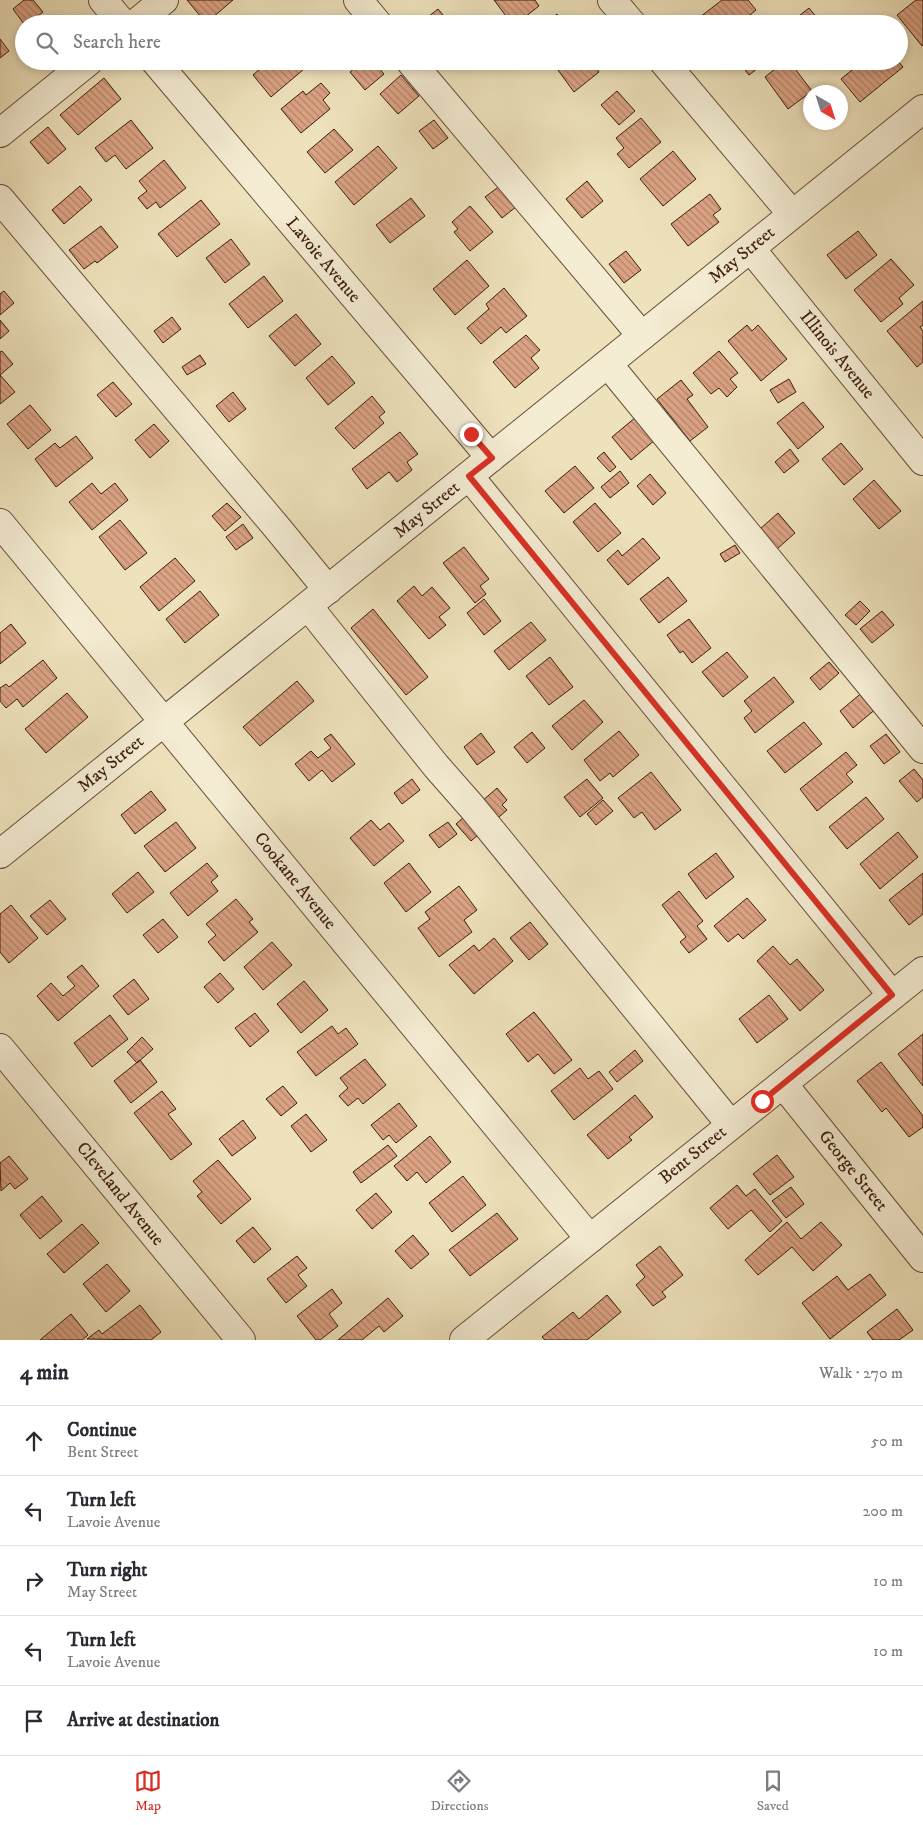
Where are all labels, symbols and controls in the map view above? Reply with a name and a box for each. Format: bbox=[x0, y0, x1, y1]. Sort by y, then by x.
search box bbox=[15, 15, 908, 70]
icon: search bbox=[33, 29, 61, 57]
text: Search here bbox=[73, 31, 161, 54]
north arrow bbox=[803, 85, 848, 130]
street label: Lavoie Avenue bbox=[281, 213, 365, 307]
street label: May Street bbox=[704, 221, 780, 288]
street label: Illinois Avenue bbox=[795, 306, 879, 404]
route end bbox=[460, 423, 483, 446]
street label: May Street bbox=[389, 476, 465, 543]
street label: May Street bbox=[73, 730, 149, 797]
street label: Cookane Avenue bbox=[249, 828, 341, 934]
route start bbox=[751, 1090, 774, 1113]
street label: Bent Street bbox=[655, 1121, 731, 1189]
street label: George Street bbox=[814, 1126, 893, 1216]
street label: Cleveland Avenue bbox=[71, 1138, 169, 1250]
text: 4 min bbox=[20, 1360, 69, 1386]
text: Walk · 270 m bbox=[819, 1363, 903, 1383]
text: Continue bbox=[67, 1419, 137, 1442]
icon: ahead bbox=[20, 1427, 48, 1455]
text: 50 m bbox=[871, 1431, 903, 1451]
text: Bent Street bbox=[67, 1442, 138, 1462]
text: Turn left bbox=[67, 1489, 136, 1512]
icon: left bbox=[20, 1497, 48, 1525]
text: 200 m bbox=[862, 1501, 903, 1521]
text: Lavoie Avenue bbox=[67, 1512, 160, 1532]
text: Turn right bbox=[67, 1559, 147, 1582]
icon: right bbox=[20, 1567, 48, 1595]
text: 10 m bbox=[873, 1571, 903, 1591]
text: May Street bbox=[67, 1582, 137, 1602]
text: Turn left bbox=[67, 1629, 136, 1652]
icon: left bbox=[20, 1637, 48, 1665]
text: 10 m bbox=[873, 1641, 903, 1661]
text: Lavoie Avenue bbox=[67, 1652, 160, 1672]
icon: arrive bbox=[20, 1707, 48, 1735]
text: Arrive at destination bbox=[67, 1709, 219, 1732]
tab: Map bbox=[134, 1767, 162, 1815]
tab: Directions bbox=[430, 1767, 488, 1815]
tab: Saved bbox=[757, 1767, 789, 1815]

